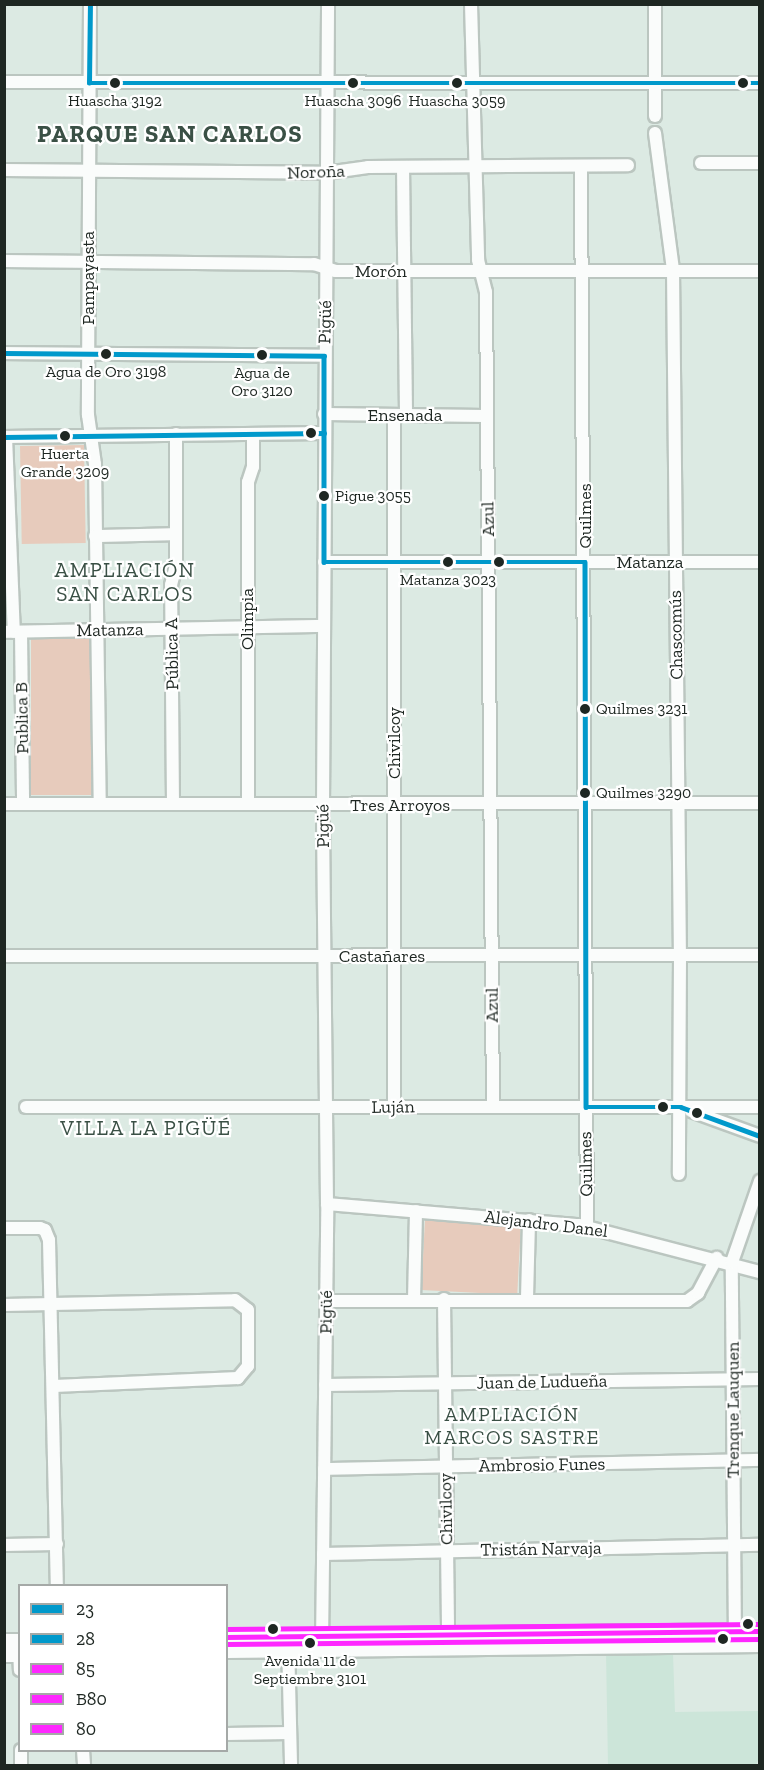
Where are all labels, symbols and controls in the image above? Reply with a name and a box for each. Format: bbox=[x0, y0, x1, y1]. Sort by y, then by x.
marker: Huascha 3192 bbox=[109, 77, 121, 89]
marker: Huascha 3096 bbox=[347, 77, 359, 89]
marker: Huascha 3059 bbox=[451, 77, 463, 89]
unlabelled marker bbox=[737, 77, 749, 89]
place label: Huascha 3192 bbox=[68, 91, 162, 111]
place label: Huascha 3096 bbox=[304, 91, 402, 111]
place label: Huascha 3059 bbox=[409, 91, 505, 111]
district label: PARQUE SAN CARLOS bbox=[37, 120, 303, 148]
street label: Noroña bbox=[287, 160, 345, 184]
street label: Pampayasta bbox=[77, 231, 99, 325]
street label: Morón bbox=[355, 260, 407, 282]
street label: Pigüé bbox=[314, 300, 336, 344]
marker: Agua de Oro 3198 bbox=[100, 348, 112, 360]
marker: Agua de Oro 3120 bbox=[256, 349, 268, 361]
place label: Agua de Oro 3198 bbox=[46, 362, 166, 382]
place label: Agua de Oro 3120 bbox=[231, 363, 293, 401]
street label: Ensenada bbox=[368, 404, 442, 426]
unlabelled marker bbox=[305, 427, 317, 439]
marker: Huerta Grande 3209 bbox=[59, 430, 71, 442]
place label: Huerta Grande 3209 bbox=[21, 444, 109, 482]
street label: Quilmes bbox=[574, 483, 596, 549]
place label: Pigue 3055 bbox=[335, 486, 411, 506]
marker: Pigue 3055 bbox=[318, 490, 330, 502]
street label: Azul bbox=[477, 501, 499, 537]
street label: Matanza bbox=[616, 551, 684, 573]
marker: Matanza 3023 bbox=[442, 556, 454, 568]
unlabelled marker bbox=[493, 556, 505, 568]
district label: AMPLIACIÓN SAN CARLOS bbox=[55, 557, 195, 607]
place label: Matanza 3023 bbox=[400, 570, 496, 590]
street label: Olimpia bbox=[236, 588, 258, 650]
street label: Chascomús bbox=[664, 590, 688, 680]
street label: Pública A bbox=[161, 617, 183, 691]
street label: Matanza bbox=[76, 619, 144, 641]
street label: Publica B bbox=[11, 682, 33, 754]
place label: Quilmes 3231 bbox=[596, 699, 688, 719]
marker: Quilmes 3231 bbox=[579, 703, 591, 715]
street label: Chivilcoy bbox=[383, 707, 405, 779]
place label: Quilmes 3290 bbox=[596, 783, 691, 803]
marker: Quilmes 3290 bbox=[579, 787, 591, 799]
street label: Tres Arroyos bbox=[350, 794, 450, 816]
street label: Pigüé bbox=[312, 804, 334, 848]
street label: Castañares bbox=[339, 945, 425, 967]
street label: Azul bbox=[481, 988, 503, 1022]
street label: Luján bbox=[371, 1096, 415, 1118]
unlabelled marker bbox=[657, 1101, 669, 1113]
unlabelled marker bbox=[691, 1107, 703, 1119]
district label: VILLA LA PIGÜÉ bbox=[60, 1115, 232, 1141]
street label: Quilmes bbox=[575, 1131, 597, 1197]
street label: Alejandro Danel bbox=[483, 1206, 609, 1242]
street label: Pigüé bbox=[315, 1290, 337, 1334]
street label: Trenque Lauquen bbox=[722, 1342, 744, 1478]
street label: Juan de Ludueña bbox=[476, 1370, 608, 1394]
district label: AMPLIACIÓN MARCOS SASTRE bbox=[424, 1403, 600, 1450]
street label: Ambrosio Funes bbox=[478, 1453, 606, 1477]
street label: Chivilcoy bbox=[435, 1473, 457, 1545]
street label: Tristán Narvaja bbox=[480, 1537, 602, 1561]
legend bbox=[18, 1584, 228, 1752]
text: 23 bbox=[76, 1598, 94, 1620]
unlabelled marker bbox=[742, 1618, 754, 1630]
unlabelled marker bbox=[267, 1623, 279, 1635]
text: 28 bbox=[76, 1628, 95, 1650]
unlabelled marker bbox=[717, 1633, 729, 1645]
marker: Avenida 11 de Septiembre 3101 bbox=[304, 1637, 316, 1649]
place label: Avenida 11 de Septiembre 3101 bbox=[254, 1651, 366, 1689]
text: 85 bbox=[76, 1658, 95, 1680]
text: B80 bbox=[76, 1688, 107, 1710]
text: 80 bbox=[76, 1718, 96, 1740]

